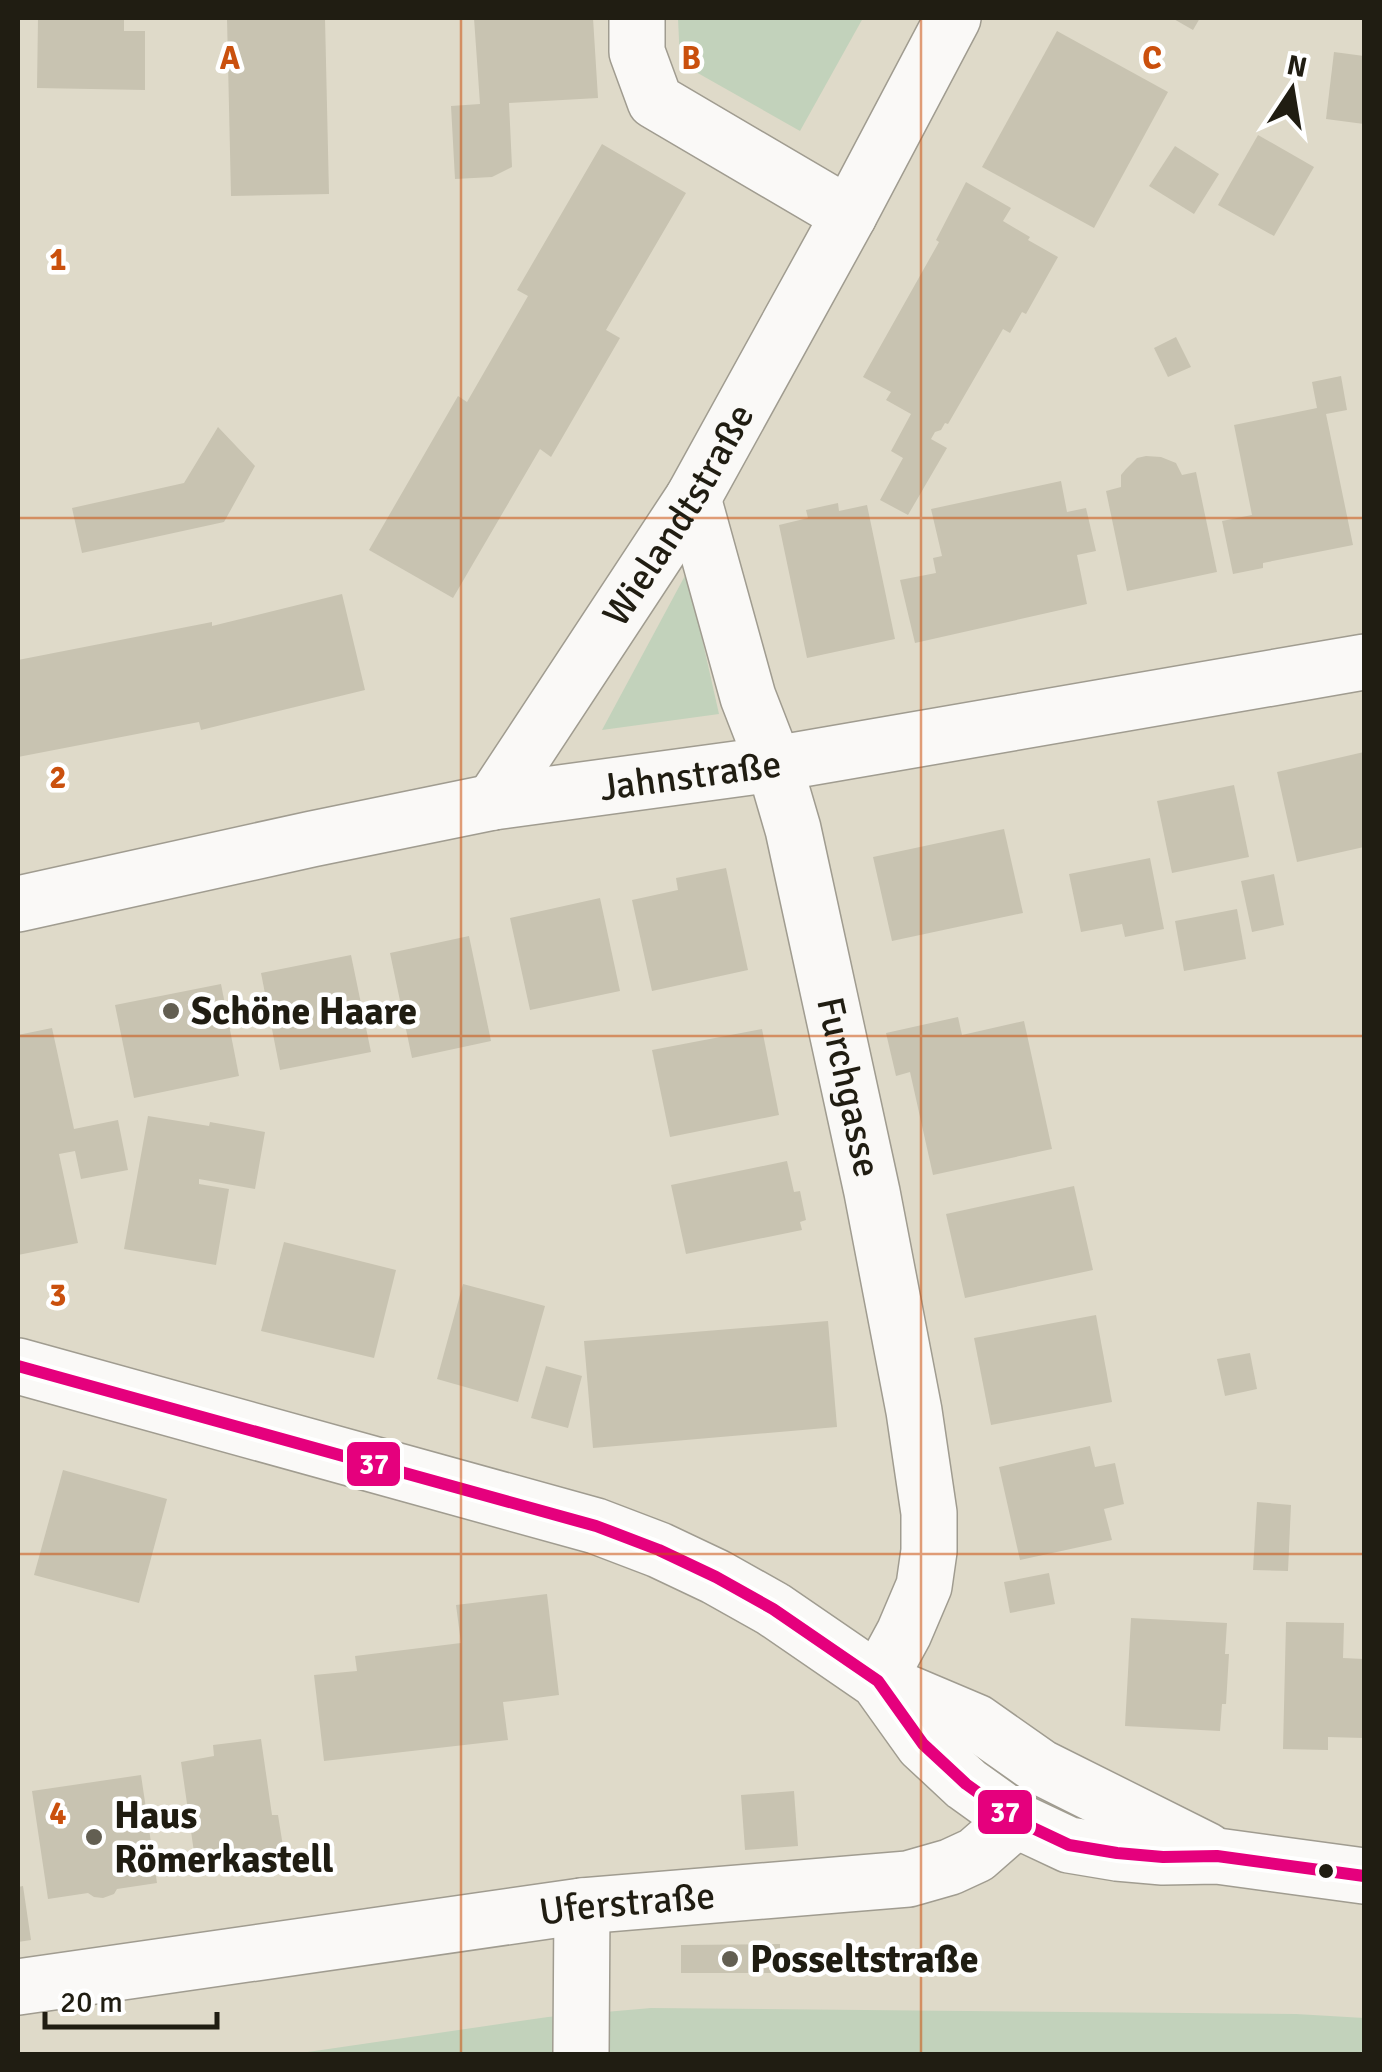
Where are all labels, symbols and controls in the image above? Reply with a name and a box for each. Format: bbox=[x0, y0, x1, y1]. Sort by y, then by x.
text: A bbox=[220, 39, 241, 78]
text: B bbox=[681, 39, 701, 78]
text: C bbox=[1142, 39, 1162, 78]
north arrow bbox=[1242, 40, 1342, 140]
text: N bbox=[1284, 48, 1310, 85]
text: 1 bbox=[49, 240, 67, 279]
street label: Wielandtstraße bbox=[592, 395, 764, 635]
street label: Jahnstraße bbox=[597, 740, 784, 811]
text: 2 bbox=[49, 758, 67, 797]
place label: Schöne Haare bbox=[191, 988, 417, 1035]
street label: Furchgasse bbox=[807, 992, 892, 1181]
marker: Schöne Haare bbox=[160, 1000, 182, 1022]
text: 3 bbox=[49, 1276, 67, 1315]
line badge: 37 bbox=[345, 1440, 402, 1488]
text: 37 bbox=[359, 1448, 389, 1482]
line badge: 37 bbox=[976, 1788, 1034, 1836]
place label: Haus Römerkastell bbox=[114, 1792, 334, 1883]
text: 4 bbox=[49, 1794, 67, 1833]
text: 37 bbox=[990, 1796, 1020, 1830]
marker: Haus Römerkastell bbox=[83, 1826, 105, 1848]
unlabelled marker bbox=[1316, 1861, 1336, 1881]
street label: Uferstraße bbox=[536, 1872, 717, 1935]
place label: Posseltstraße bbox=[750, 1936, 979, 1983]
marker: Posseltstraße bbox=[719, 1948, 741, 1970]
scale bar bbox=[45, 1967, 218, 2029]
text: 20 m bbox=[60, 1984, 123, 2021]

